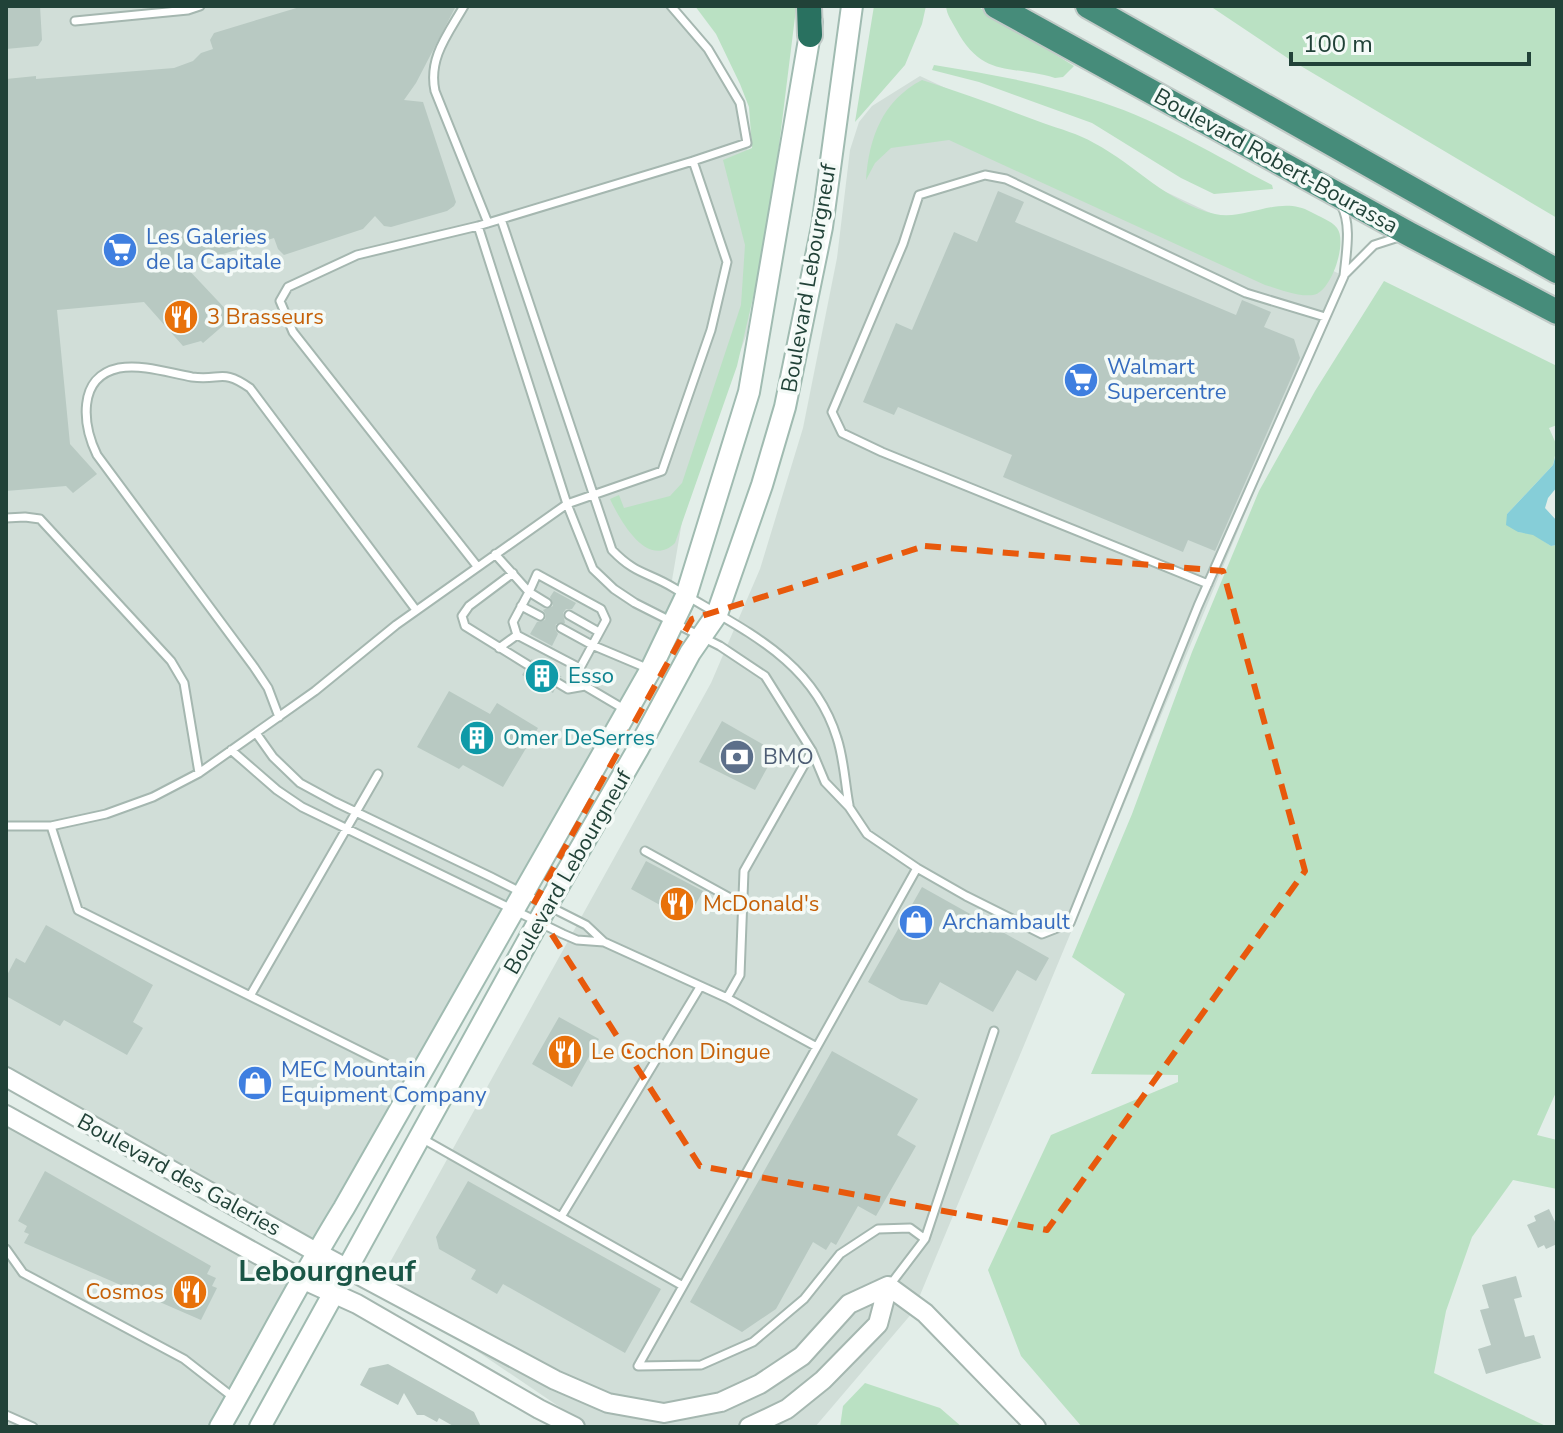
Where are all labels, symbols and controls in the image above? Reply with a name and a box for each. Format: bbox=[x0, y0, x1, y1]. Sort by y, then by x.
scale bar bbox=[1291, 16, 1529, 66]
text: 100 m bbox=[1303, 28, 1373, 60]
street label: Boulevard Robert-Bourassa bbox=[1149, 81, 1403, 241]
street label: Boulevard Lebourgneuf bbox=[774, 161, 844, 395]
place label: Les Galeries de la Capitale bbox=[146, 222, 282, 277]
supermarket icon: Les Galeries de la Capitale bbox=[101, 231, 139, 269]
restaurant icon: 3 Brasseurs bbox=[162, 298, 200, 336]
place label: 3 Brasseurs bbox=[207, 302, 324, 332]
place label: Walmart Supercentre bbox=[1107, 352, 1226, 407]
supermarket icon: Walmart Supercentre bbox=[1062, 361, 1100, 399]
building icon: Esso bbox=[523, 657, 561, 695]
place label: Esso bbox=[568, 661, 614, 691]
building icon: Omer DeSerres bbox=[458, 719, 496, 757]
place label: Omer DeSerres bbox=[503, 723, 655, 753]
bank icon: BMO bbox=[718, 738, 756, 776]
place label: BMO bbox=[763, 742, 814, 772]
street label: Boulevard Lebourgneuf bbox=[497, 764, 639, 980]
restaurant icon: McDonald's bbox=[658, 885, 696, 923]
place label: McDonald's bbox=[703, 889, 819, 919]
shop icon: Archambault bbox=[897, 903, 935, 941]
place label: Archambault bbox=[942, 907, 1070, 937]
restaurant icon: Le Cochon Dingue bbox=[546, 1033, 584, 1071]
place label: Le Cochon Dingue bbox=[591, 1037, 770, 1067]
place label: MEC Mountain Equipment Company bbox=[281, 1055, 487, 1110]
shop icon: MEC Mountain Equipment Company bbox=[236, 1064, 274, 1102]
street label: Boulevard des Galeries bbox=[72, 1107, 286, 1243]
district label: Lebourgneuf bbox=[238, 1251, 417, 1292]
restaurant icon: Cosmos bbox=[171, 1273, 209, 1311]
place label: Cosmos bbox=[86, 1277, 164, 1307]

